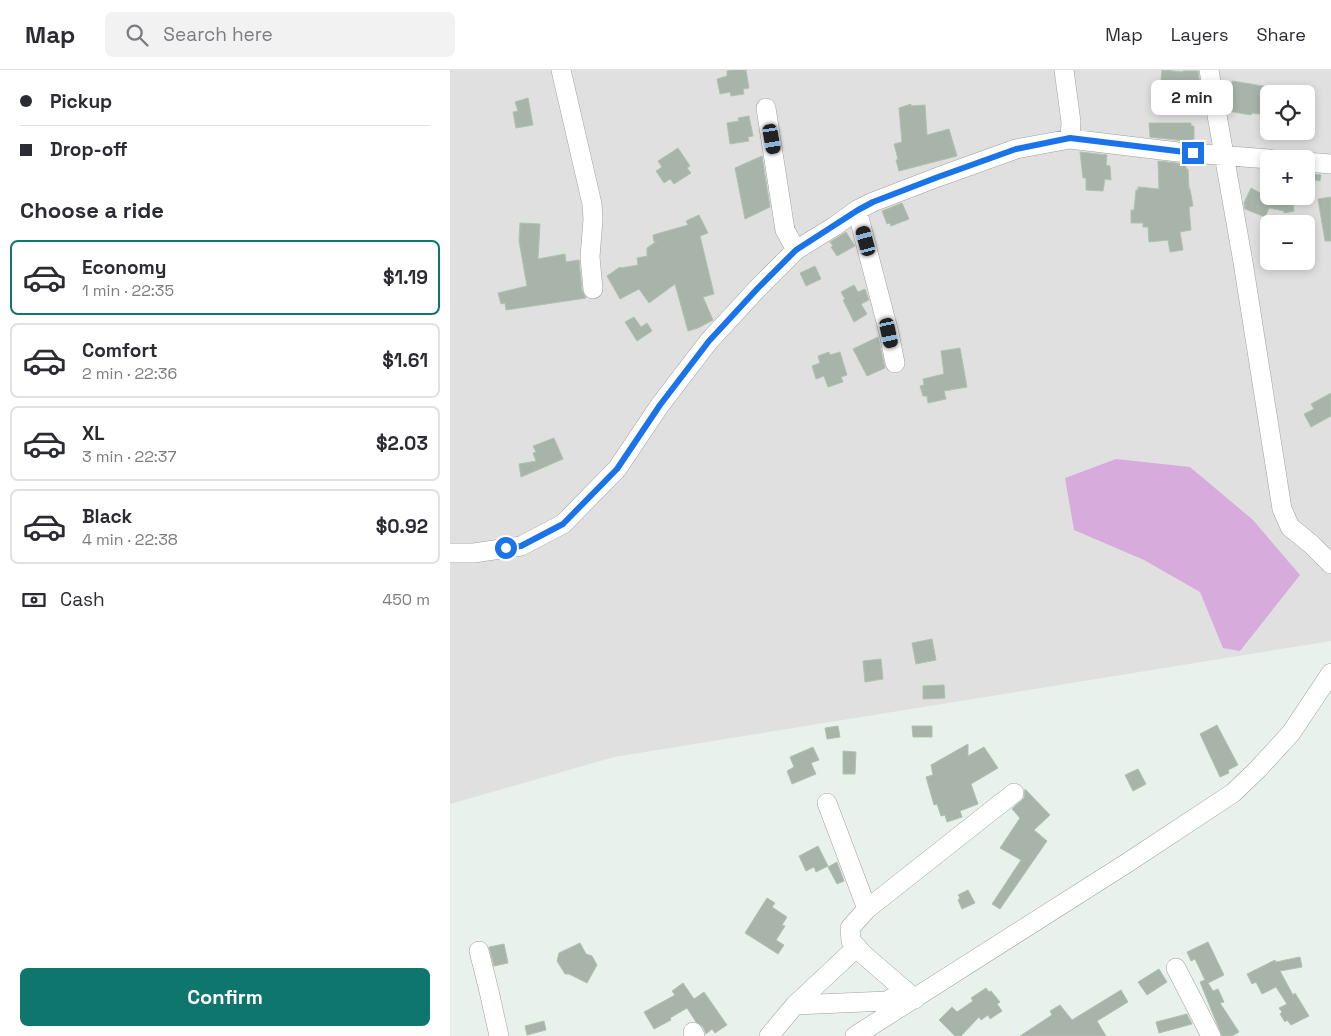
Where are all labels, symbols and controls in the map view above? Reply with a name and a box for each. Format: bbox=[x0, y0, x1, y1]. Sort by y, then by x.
search box bbox=[105, 12, 455, 57]
text: Map bbox=[25, 19, 75, 50]
icon: search bbox=[123, 21, 151, 49]
text: Search here bbox=[163, 22, 273, 47]
text: Map bbox=[1105, 23, 1143, 46]
text: Layers bbox=[1171, 23, 1228, 46]
text: Share bbox=[1256, 23, 1306, 46]
callout: 2 min bbox=[1152, 81, 1234, 116]
map controls bbox=[1260, 85, 1315, 270]
button: locate bbox=[1260, 85, 1315, 140]
text: 2 min bbox=[1171, 87, 1213, 108]
text: Pickup bbox=[50, 89, 112, 114]
car bbox=[762, 123, 781, 155]
text: Drop-off bbox=[50, 137, 128, 162]
route end bbox=[1182, 142, 1204, 164]
button: + bbox=[1260, 150, 1315, 205]
text: Choose a ride bbox=[20, 196, 164, 224]
button: − bbox=[1260, 215, 1315, 270]
car bbox=[854, 225, 877, 257]
icon: car bbox=[22, 255, 67, 300]
text: Economy bbox=[82, 255, 166, 280]
text: $1.19 bbox=[383, 265, 428, 290]
text: 1 min · 22:35 bbox=[82, 280, 174, 301]
car bbox=[878, 317, 899, 349]
icon: car bbox=[22, 338, 67, 383]
text: Comfort bbox=[82, 338, 158, 363]
text: $1.61 bbox=[382, 348, 428, 373]
text: 2 min · 22:36 bbox=[82, 363, 177, 384]
icon: car bbox=[22, 421, 67, 466]
text: XL bbox=[82, 421, 105, 446]
text: $2.03 bbox=[376, 431, 428, 456]
text: 3 min · 22:37 bbox=[82, 446, 177, 467]
icon: car bbox=[22, 504, 67, 549]
text: Black bbox=[82, 504, 132, 529]
text: $0.92 bbox=[376, 514, 428, 539]
text: 4 min · 22:38 bbox=[82, 529, 178, 550]
route start bbox=[495, 537, 517, 559]
icon: cash bbox=[20, 586, 48, 614]
text: Cash bbox=[60, 587, 105, 612]
text: 450 m bbox=[382, 589, 430, 610]
button: Confirm bbox=[20, 968, 430, 1026]

